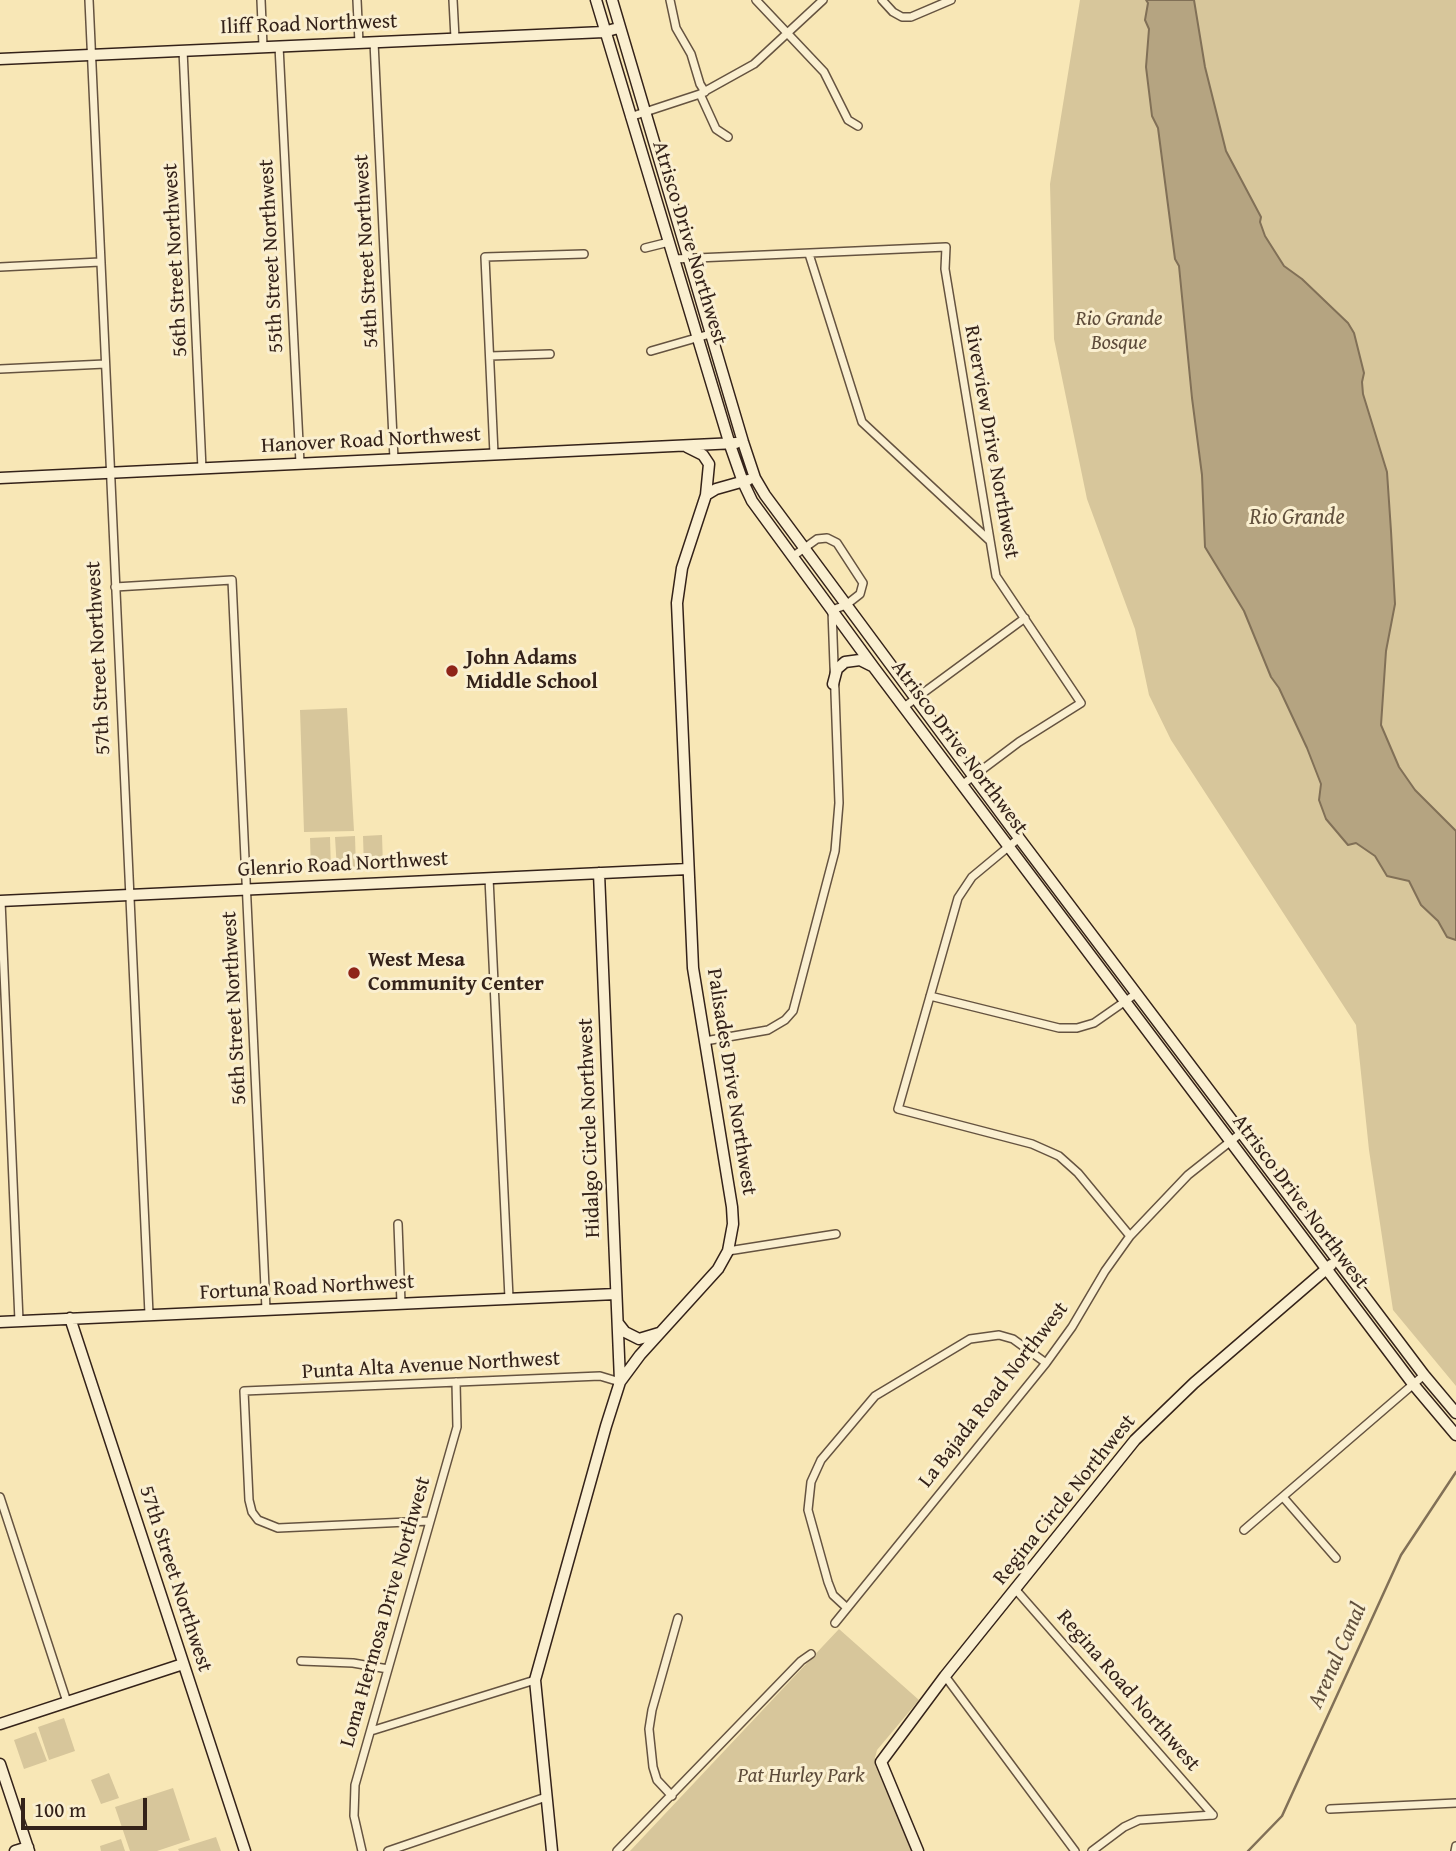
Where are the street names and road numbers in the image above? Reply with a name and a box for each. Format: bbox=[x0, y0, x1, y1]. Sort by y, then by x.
street label: Iliff Road Northwest bbox=[220, 9, 398, 41]
street label: Atrisco Drive Northwest bbox=[646, 138, 732, 348]
street label: 54th Street Northwest bbox=[349, 153, 385, 349]
street label: 55th Street Northwest bbox=[254, 158, 290, 354]
street label: 56th Street Northwest bbox=[158, 162, 194, 358]
street label: Riverview Drive Northwest bbox=[958, 323, 1024, 561]
street label: Hanover Road Northwest bbox=[260, 423, 482, 459]
street label: 57th Street Northwest bbox=[81, 560, 117, 756]
street label: Atrisco Drive Northwest bbox=[885, 656, 1033, 840]
street label: Glenrio Road Northwest bbox=[237, 847, 449, 883]
street label: 56th Street Northwest bbox=[217, 910, 253, 1106]
street label: Palisades Drive Northwest bbox=[701, 967, 761, 1197]
street label: Hidalgo Circle Northwest bbox=[574, 1018, 606, 1238]
street label: Atrisco Drive Northwest bbox=[1226, 1110, 1374, 1294]
street label: Fortuna Road Northwest bbox=[199, 1270, 415, 1306]
street label: La Bajada Road Northwest bbox=[914, 1297, 1074, 1493]
street label: Punta Alta Avenue Northwest bbox=[301, 1347, 561, 1385]
street label: Regina Circle Northwest bbox=[988, 1410, 1142, 1590]
street label: Loma Hermosa Drive Northwest bbox=[335, 1474, 437, 1750]
street label: 57th Street Northwest bbox=[133, 1483, 217, 1675]
street label: Regina Road Northwest bbox=[1051, 1605, 1205, 1777]

